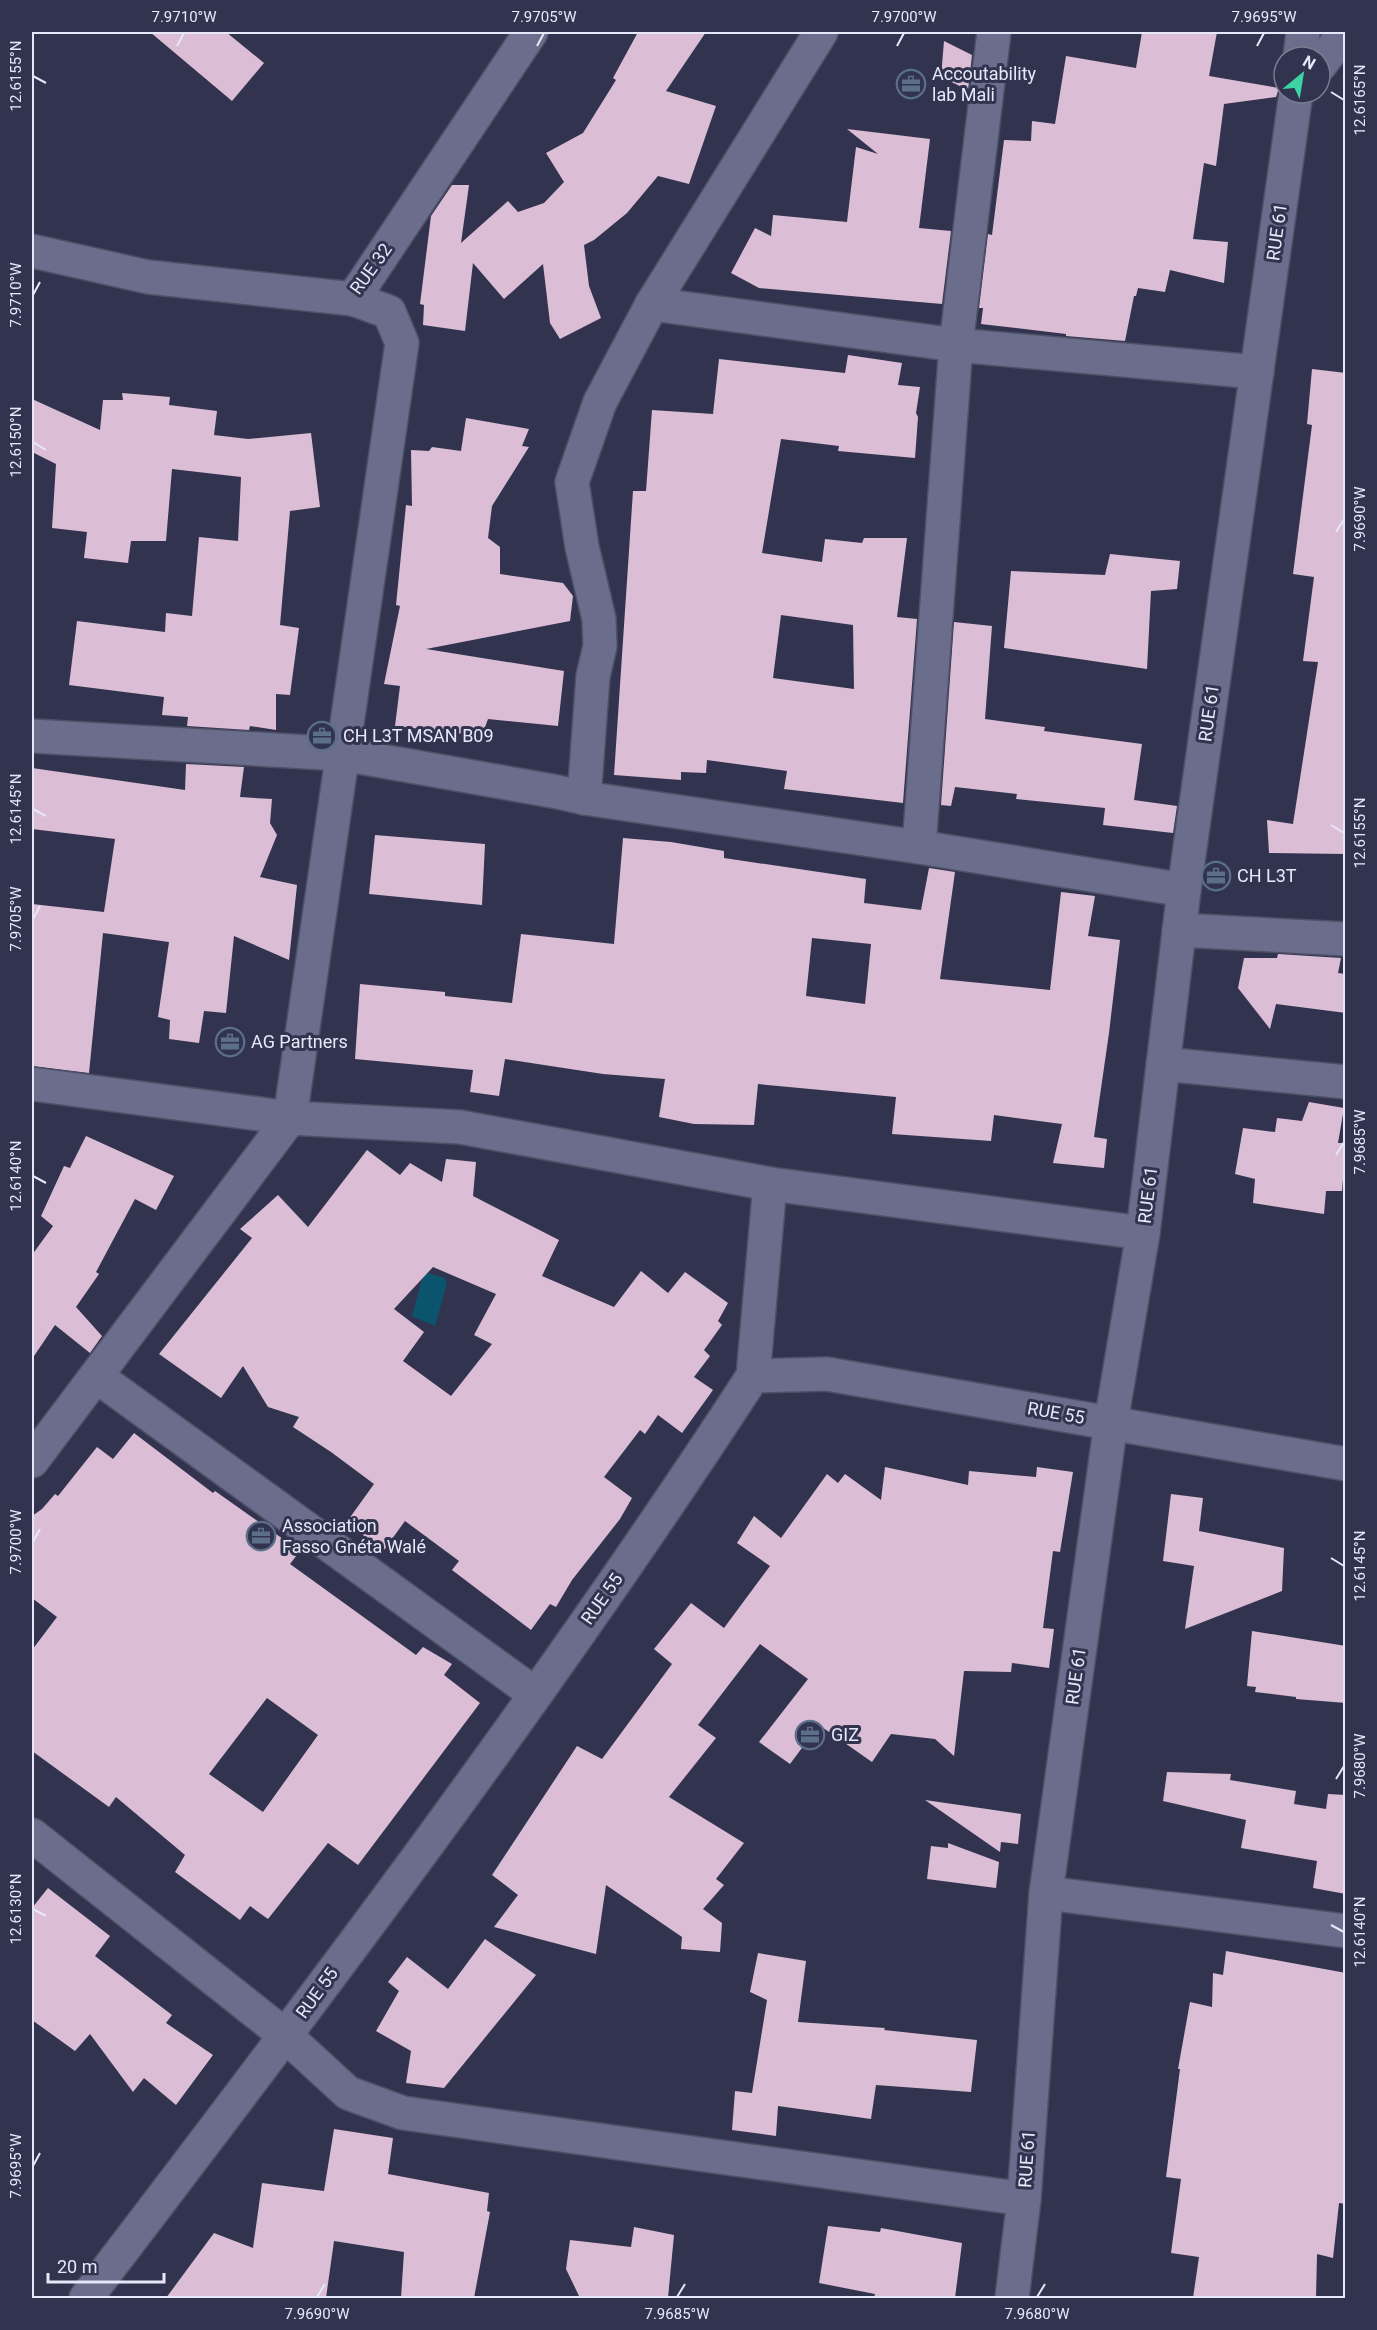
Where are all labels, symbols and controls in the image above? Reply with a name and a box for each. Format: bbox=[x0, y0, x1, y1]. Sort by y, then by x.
text: 7.9710°W bbox=[151, 8, 217, 26]
text: 7.9705°W bbox=[511, 8, 577, 26]
text: 7.9700°W bbox=[871, 8, 937, 26]
text: 7.9695°W bbox=[1231, 8, 1297, 26]
text: 12.6155°N bbox=[7, 41, 25, 111]
north arrow bbox=[1272, 45, 1332, 105]
text: N bbox=[1300, 51, 1319, 73]
place label: Accoutability lab Mali bbox=[932, 63, 1037, 105]
text: 12.6165°N bbox=[1351, 65, 1369, 135]
office icon: Accoutability lab Mali bbox=[895, 68, 927, 100]
street label: RUE 61 bbox=[1262, 202, 1291, 262]
street label: RUE 32 bbox=[345, 239, 396, 298]
text: 7.9710°W bbox=[7, 262, 25, 328]
text: 12.6150°N bbox=[7, 407, 25, 477]
text: 7.9690°W bbox=[1351, 486, 1369, 552]
street label: RUE 61 bbox=[1194, 683, 1223, 743]
office icon: CH L3T MSAN B09 bbox=[306, 720, 338, 752]
place label: CH L3T MSAN B09 bbox=[343, 725, 494, 746]
text: 12.6145°N bbox=[7, 774, 25, 844]
text: 12.6155°N bbox=[1351, 798, 1369, 868]
office icon: CH L3T bbox=[1200, 860, 1232, 892]
place label: CH L3T bbox=[1237, 865, 1297, 886]
text: 7.9705°W bbox=[7, 886, 25, 952]
office icon: AG Partners bbox=[214, 1026, 246, 1058]
place label: AG Partners bbox=[251, 1031, 348, 1052]
text: 7.9685°W bbox=[1351, 1109, 1369, 1175]
text: 12.6140°N bbox=[7, 1141, 25, 1211]
street label: RUE 61 bbox=[1134, 1165, 1161, 1225]
street label: RUE 55 bbox=[1026, 1397, 1086, 1428]
text: 7.9700°W bbox=[7, 1509, 25, 1575]
place label: Association Fasso Gnéta Walé bbox=[282, 1515, 426, 1557]
office icon: Association Fasso Gnéta Walé bbox=[245, 1520, 277, 1552]
text: 12.6145°N bbox=[1351, 1531, 1369, 1601]
street label: RUE 55 bbox=[576, 1569, 627, 1628]
street label: RUE 61 bbox=[1061, 1646, 1090, 1706]
office icon: GIZ bbox=[794, 1719, 826, 1751]
place label: GIZ bbox=[831, 1724, 859, 1745]
text: 7.9680°W bbox=[1351, 1733, 1369, 1799]
text: 12.6130°N bbox=[7, 1874, 25, 1944]
text: 12.6140°N bbox=[1351, 1897, 1369, 1967]
street label: RUE 55 bbox=[291, 1963, 342, 2022]
street label: RUE 61 bbox=[1014, 2129, 1039, 2188]
text: 7.9695°W bbox=[7, 2133, 25, 2199]
scale bar bbox=[48, 2246, 164, 2284]
text: 20 m bbox=[57, 2256, 97, 2277]
text: 7.9690°W bbox=[284, 2305, 350, 2323]
text: 7.9685°W bbox=[644, 2305, 710, 2323]
text: 7.9680°W bbox=[1004, 2305, 1070, 2323]

